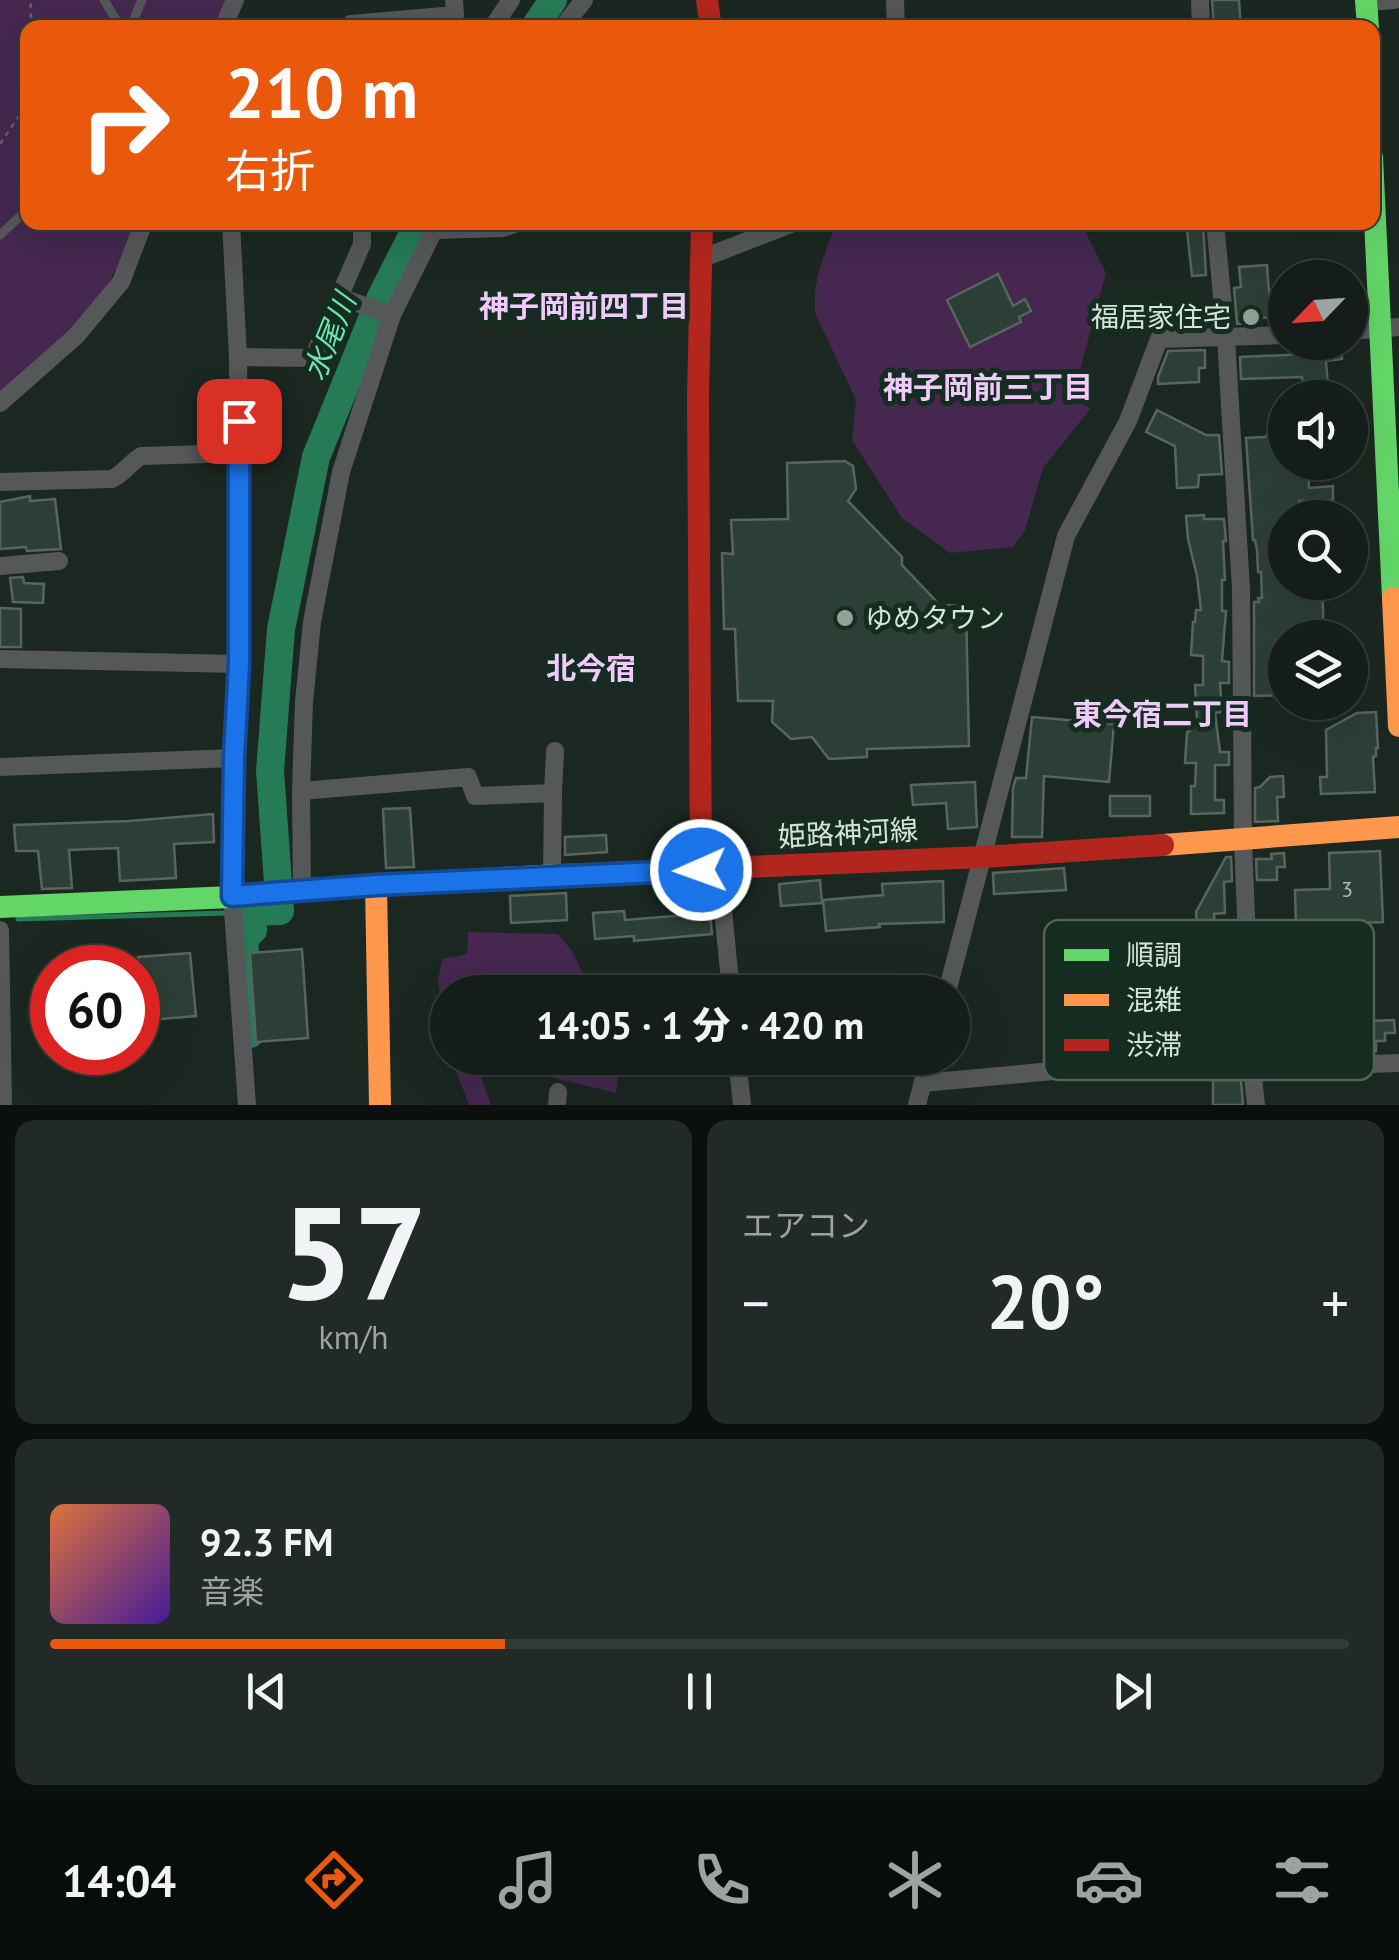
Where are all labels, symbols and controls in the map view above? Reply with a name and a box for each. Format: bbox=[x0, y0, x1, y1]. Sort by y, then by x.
text: 210 m bbox=[225, 47, 418, 137]
icon: right bbox=[60, 60, 190, 190]
text: 右折 bbox=[225, 141, 315, 199]
north arrow bbox=[1268, 260, 1368, 360]
map controls bbox=[1268, 260, 1368, 720]
water label: 水尾川 bbox=[294, 285, 365, 385]
district label: 神子岡前四丁目 bbox=[479, 286, 689, 325]
place label: 福居家住宅 bbox=[1091, 298, 1231, 335]
marker: 福居家住宅 bbox=[1240, 306, 1262, 328]
district label: 神子岡前三丁目 bbox=[883, 367, 1093, 406]
pin bbox=[197, 379, 282, 464]
button: sound bbox=[1268, 380, 1368, 480]
icon: arrive bbox=[212, 394, 267, 449]
button: search bbox=[1268, 500, 1368, 600]
place label: ゆめタウン bbox=[865, 599, 1005, 636]
marker: ゆめタウン bbox=[834, 607, 856, 629]
button: layers bbox=[1268, 620, 1368, 720]
district label: 北今宿 bbox=[546, 648, 636, 687]
district label: 東今宿二丁目 bbox=[1072, 694, 1252, 733]
street label: 姫路神河線 bbox=[777, 810, 919, 855]
position arrow bbox=[649, 818, 753, 922]
house number: 3 bbox=[1341, 875, 1353, 903]
legend bbox=[1044, 920, 1374, 1080]
text: 順調 bbox=[1126, 936, 1182, 973]
speed limit sign: 60 bbox=[30, 945, 160, 1075]
text: 混雑 bbox=[1126, 981, 1182, 1018]
text: 14:05 · 1 分 · 420 m bbox=[536, 1000, 864, 1049]
text: 渋滞 bbox=[1126, 1026, 1182, 1063]
text: 57 bbox=[280, 1167, 427, 1335]
text: エアコン bbox=[742, 1204, 870, 1246]
text: 20° bbox=[987, 1253, 1104, 1350]
text: − bbox=[742, 1267, 770, 1338]
text: + bbox=[1321, 1267, 1349, 1338]
text: km/h bbox=[318, 1316, 389, 1358]
text: 92.3 FM bbox=[200, 1517, 333, 1566]
text: 音楽 bbox=[200, 1570, 264, 1612]
icon: previous bbox=[239, 1664, 294, 1719]
icon: pause bbox=[672, 1664, 727, 1719]
icon: next bbox=[1105, 1664, 1160, 1719]
icon: directions bbox=[299, 1845, 369, 1915]
icon: music bbox=[493, 1845, 563, 1915]
icon: phone bbox=[687, 1845, 757, 1915]
icon: climate bbox=[880, 1845, 950, 1915]
icon: car bbox=[1074, 1845, 1144, 1915]
icon: filters bbox=[1267, 1845, 1337, 1915]
text: 14:04 bbox=[62, 1851, 176, 1909]

